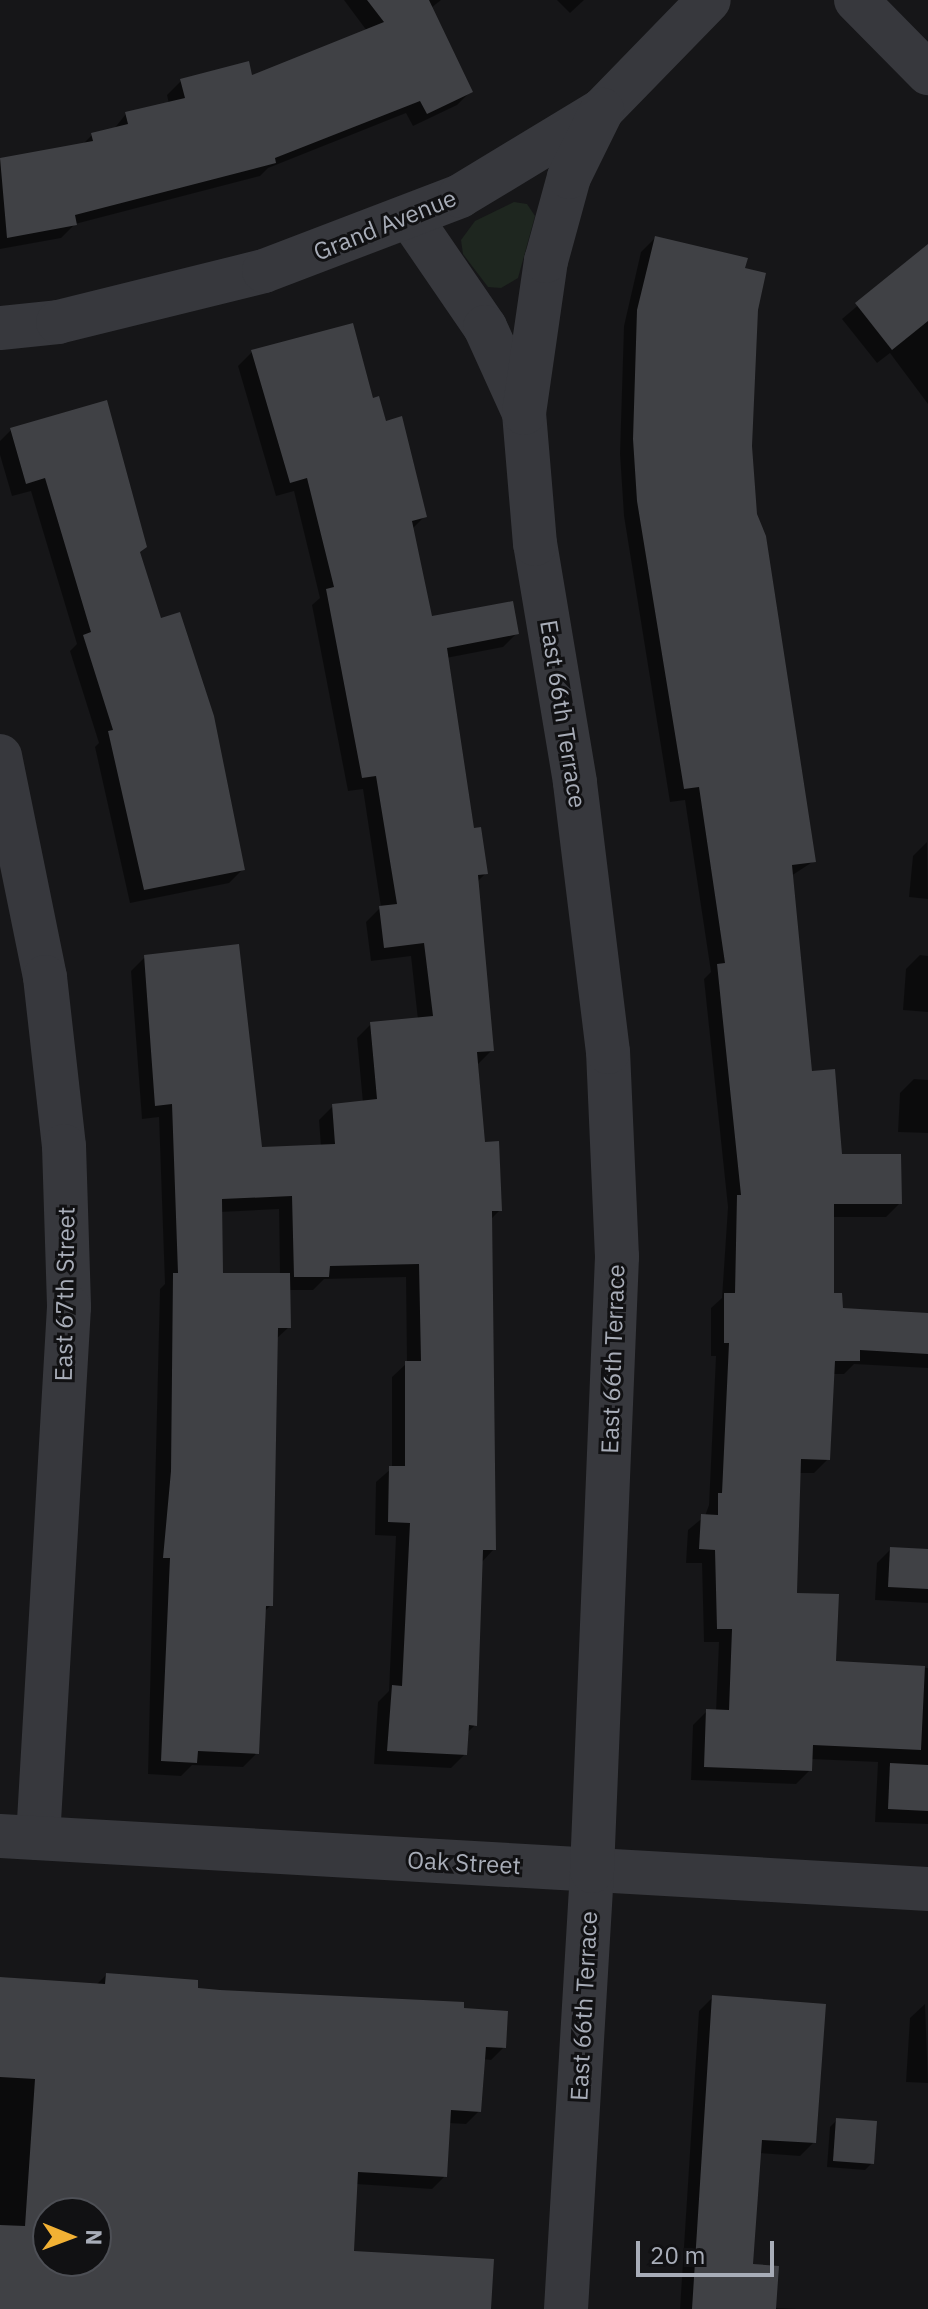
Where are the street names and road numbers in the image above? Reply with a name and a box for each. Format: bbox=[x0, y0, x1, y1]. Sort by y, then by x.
street label: Grand Avenue bbox=[309, 183, 461, 267]
street label: East 66th Terrace bbox=[534, 618, 592, 810]
street label: East 67th Street bbox=[49, 1206, 81, 1382]
street label: East 66th Terrace bbox=[595, 1264, 631, 1454]
street label: Oak Street bbox=[406, 1846, 522, 1880]
street label: East 66th Terrace bbox=[565, 1911, 603, 2101]

